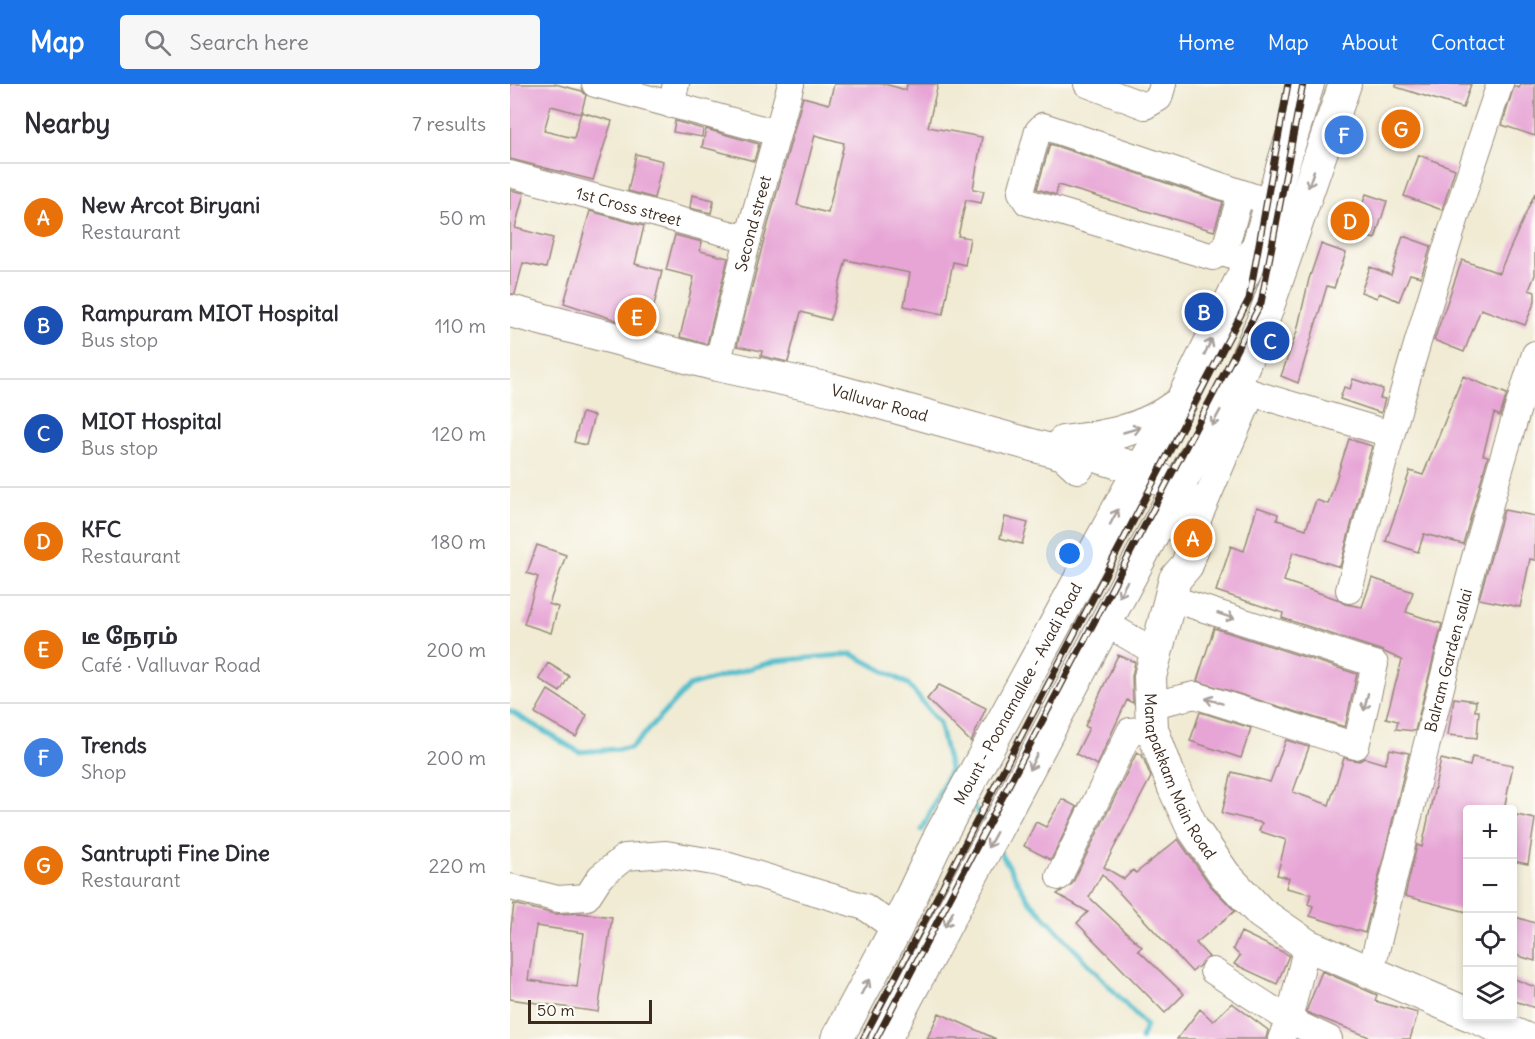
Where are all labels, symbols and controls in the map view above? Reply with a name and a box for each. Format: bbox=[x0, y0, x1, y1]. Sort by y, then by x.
search box bbox=[120, 15, 540, 69]
text: Map bbox=[30, 24, 84, 60]
icon: search bbox=[141, 26, 174, 59]
text: Search here bbox=[189, 28, 309, 56]
text: Home bbox=[1178, 29, 1235, 56]
text: Map bbox=[1268, 29, 1309, 56]
text: About bbox=[1342, 29, 1398, 56]
text: Contact bbox=[1431, 29, 1505, 56]
pin: G bbox=[1382, 106, 1420, 152]
text: Nearby bbox=[24, 107, 110, 140]
text: 7 results bbox=[412, 111, 486, 136]
pin: F bbox=[1324, 112, 1364, 158]
one-way arrow bbox=[1305, 169, 1316, 188]
street label: Second street bbox=[730, 173, 775, 273]
street label: 1st Cross street bbox=[574, 182, 684, 230]
text: New Arcot Biryani bbox=[81, 191, 260, 219]
pin: D bbox=[1330, 198, 1370, 244]
text: A bbox=[37, 205, 50, 230]
text: 50 m bbox=[439, 205, 486, 230]
text: Restaurant bbox=[81, 219, 180, 244]
pin: B bbox=[1184, 290, 1224, 334]
pin: E bbox=[618, 294, 656, 340]
text: Rampuram MIOT Hospital bbox=[81, 299, 339, 327]
text: B bbox=[37, 313, 50, 338]
text: 110 m bbox=[435, 313, 486, 338]
pin: C bbox=[1250, 318, 1290, 364]
text: Bus stop bbox=[81, 327, 158, 352]
one-way arrow bbox=[1203, 338, 1215, 356]
street label: Valluvar Road bbox=[829, 380, 930, 426]
text: MIOT Hospital bbox=[81, 407, 222, 435]
one-way arrow bbox=[1210, 409, 1222, 426]
text: C bbox=[37, 421, 50, 446]
text: 120 m bbox=[432, 421, 486, 446]
one-way arrow bbox=[1122, 423, 1141, 435]
text: Bus stop bbox=[81, 435, 158, 460]
one-way arrow bbox=[1108, 509, 1120, 526]
text: KFC bbox=[81, 515, 121, 543]
pin: A bbox=[1174, 516, 1212, 560]
text: D bbox=[36, 529, 51, 554]
text: 180 m bbox=[431, 529, 486, 554]
your location bbox=[1055, 539, 1084, 568]
text: Restaurant bbox=[81, 543, 180, 568]
street label: Mount - Poonamallee - Avadi Road bbox=[949, 579, 1086, 808]
one-way arrow bbox=[1117, 580, 1128, 598]
street label: Balram Garden salai bbox=[1420, 586, 1476, 734]
one-way arrow bbox=[1216, 611, 1235, 622]
text: டீ நேரம் bbox=[81, 622, 178, 650]
text: E bbox=[38, 637, 49, 662]
text: 200 m bbox=[426, 637, 486, 662]
text: Café · Valluvar Road bbox=[81, 652, 261, 677]
one-way arrow bbox=[1360, 692, 1372, 711]
street label: Manapakkam Main Road bbox=[1141, 693, 1221, 863]
one-way arrow bbox=[1205, 695, 1224, 706]
text: Trends bbox=[81, 731, 147, 759]
text: F bbox=[38, 745, 49, 770]
text: 200 m bbox=[426, 745, 486, 770]
one-way arrow bbox=[1027, 753, 1038, 771]
text: Shop bbox=[81, 759, 126, 784]
map controls bbox=[1463, 805, 1517, 1021]
button: + bbox=[1463, 805, 1517, 859]
one-way arrow bbox=[986, 831, 998, 848]
text: Santrupti Fine Dine bbox=[81, 839, 270, 867]
text: G bbox=[36, 853, 51, 878]
text: 220 m bbox=[429, 853, 486, 878]
button: − bbox=[1463, 859, 1517, 913]
text: Restaurant bbox=[81, 867, 180, 892]
one-way arrow bbox=[943, 910, 955, 927]
button: locate bbox=[1463, 913, 1517, 967]
button: layers bbox=[1463, 967, 1517, 1021]
one-way arrow bbox=[860, 979, 871, 997]
scale bar bbox=[528, 997, 652, 1024]
text: 50 m bbox=[537, 1000, 575, 1020]

